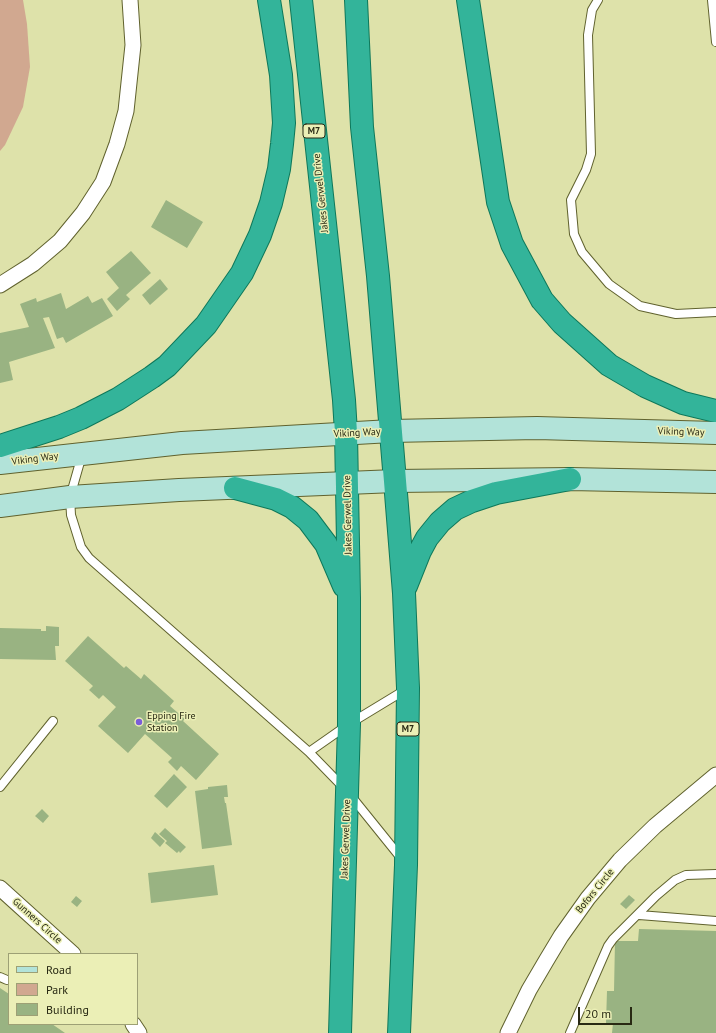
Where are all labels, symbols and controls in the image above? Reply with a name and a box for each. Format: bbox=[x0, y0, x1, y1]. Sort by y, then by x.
road number: M7 bbox=[303, 124, 325, 138]
street label: Jakes Gerwel Drive bbox=[311, 153, 331, 233]
street label: Viking Way bbox=[657, 425, 705, 439]
street label: Viking Way bbox=[333, 426, 381, 440]
street label: Viking Way bbox=[11, 450, 59, 468]
street label: Jakes Gerwel Drive bbox=[341, 475, 355, 555]
place label: Epping Fire Station bbox=[147, 710, 196, 734]
marker: Epping Fire Station bbox=[134, 717, 144, 727]
road number: M7 bbox=[397, 722, 419, 736]
street label: Jakes Gerwel Drive bbox=[339, 799, 353, 879]
street label: Bofors Circle bbox=[573, 866, 617, 916]
street label: Gunners Circle bbox=[10, 896, 64, 946]
legend bbox=[8, 953, 138, 1025]
text: Road bbox=[46, 962, 71, 977]
text: Park bbox=[46, 982, 68, 997]
scale bar bbox=[580, 999, 634, 1025]
text: Building bbox=[46, 1002, 89, 1017]
text: 20 m bbox=[585, 1006, 611, 1021]

